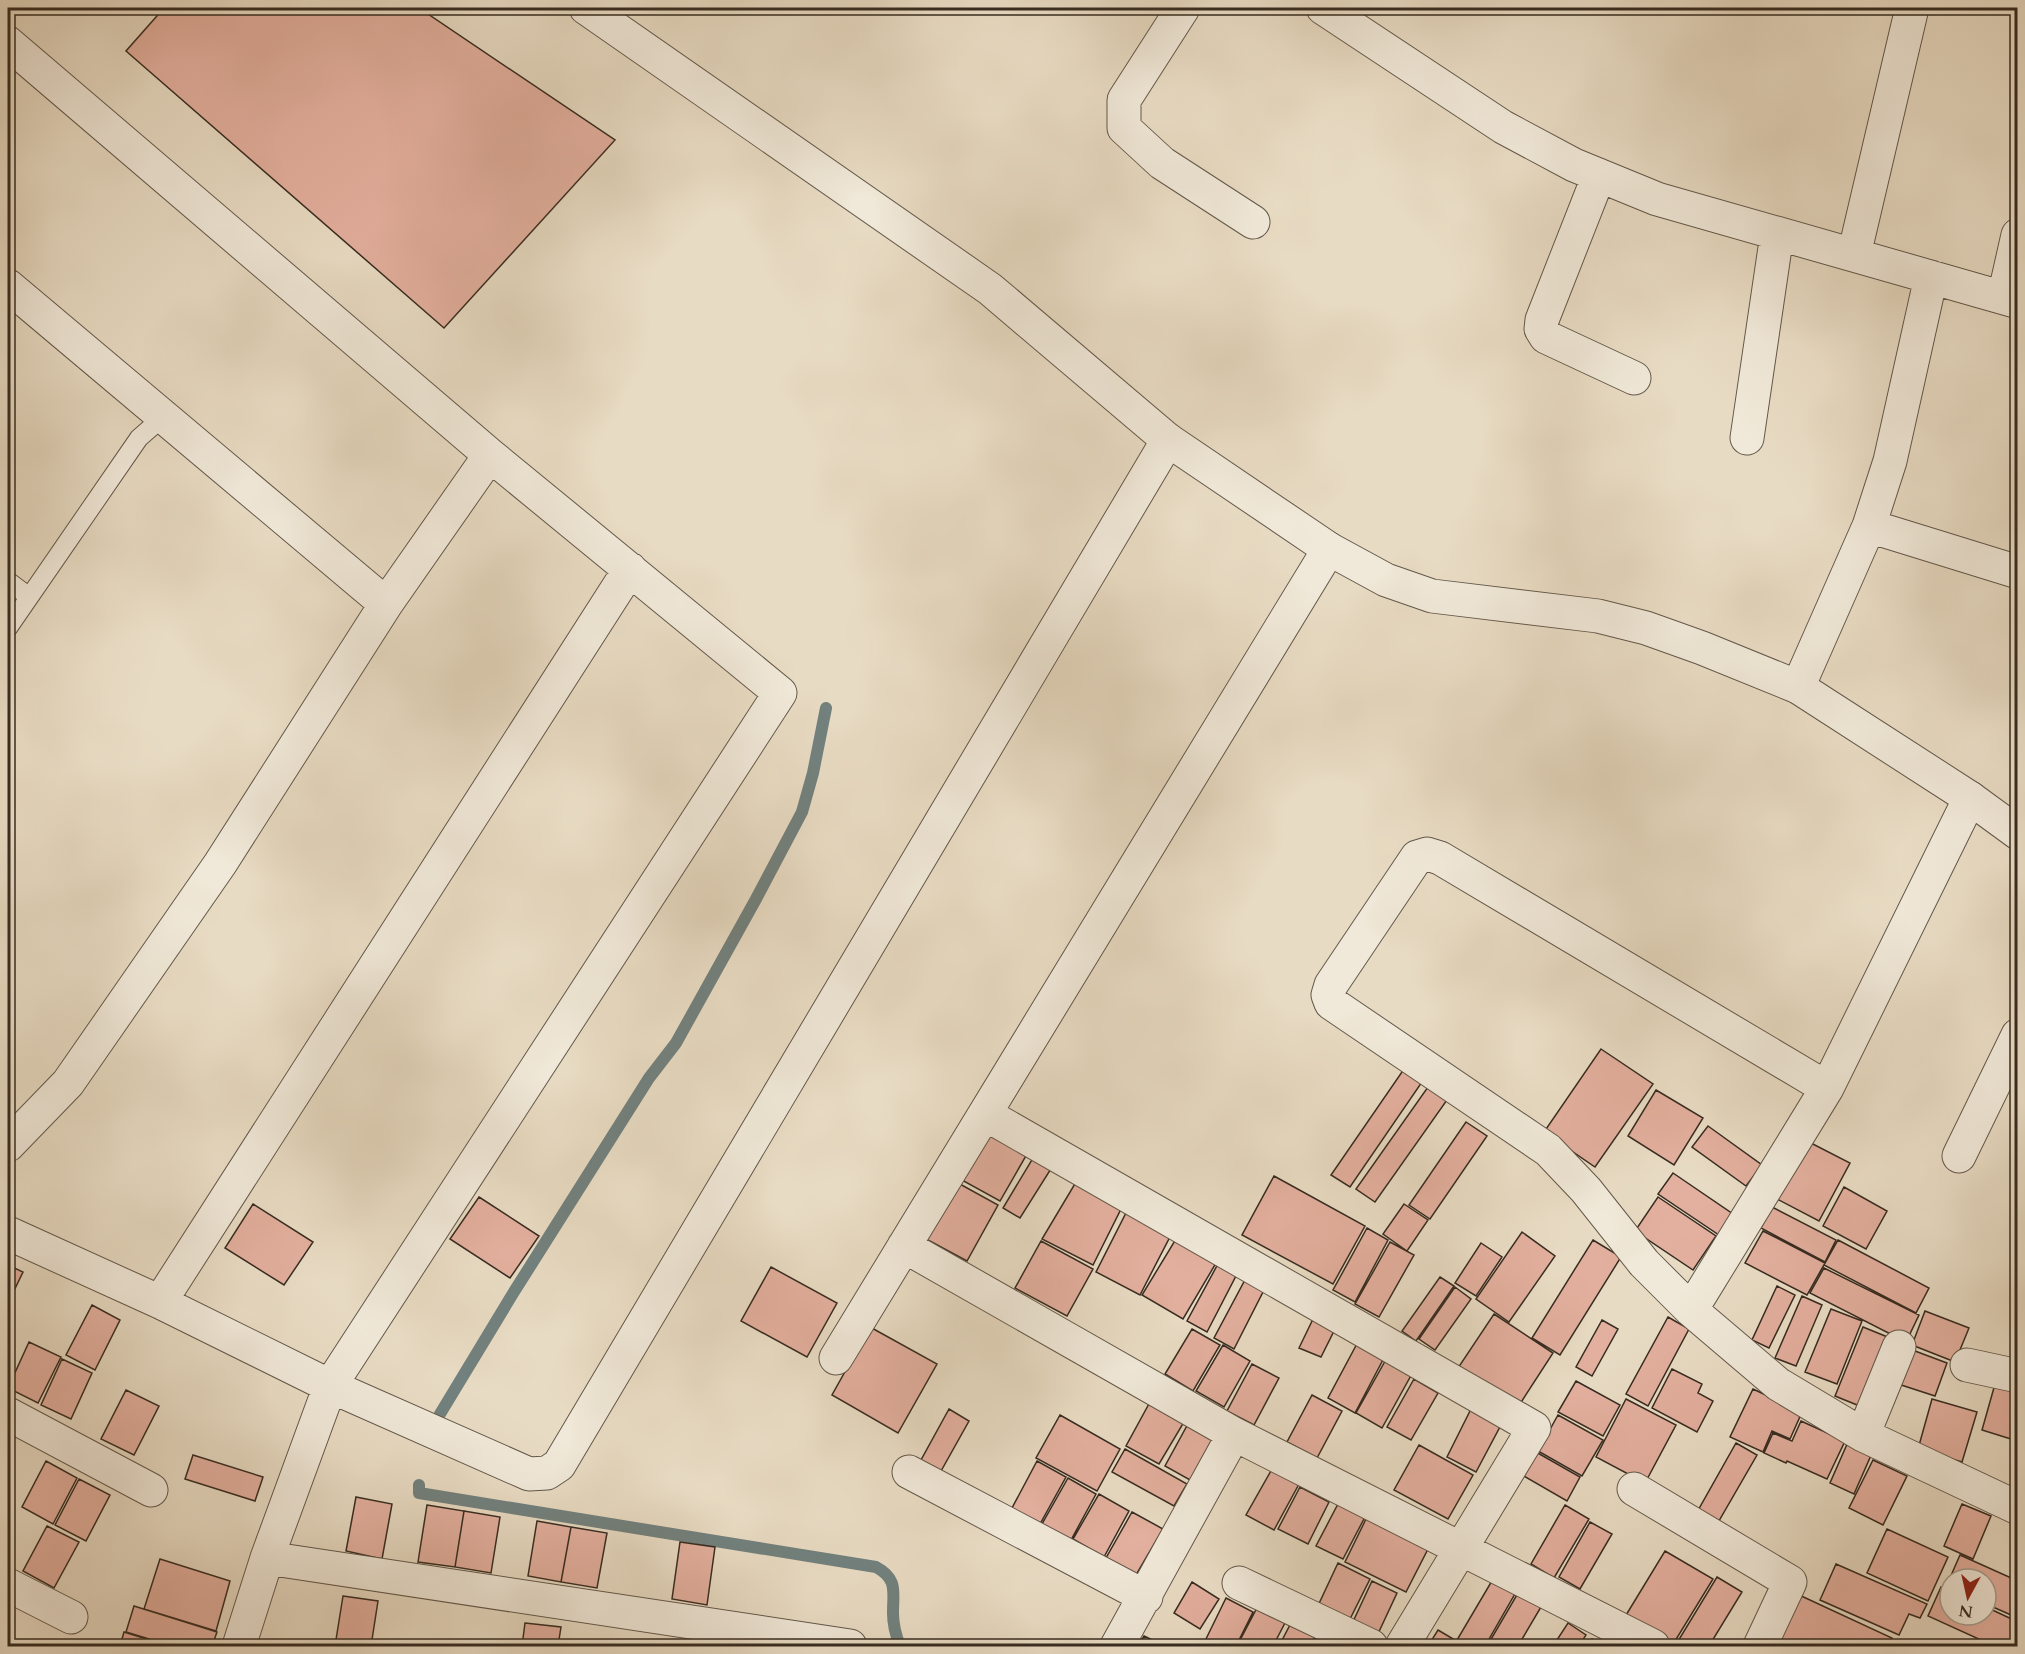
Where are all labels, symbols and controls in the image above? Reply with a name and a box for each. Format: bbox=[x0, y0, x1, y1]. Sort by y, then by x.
north arrow bbox=[1938, 1567, 1998, 1627]
text: N bbox=[1958, 1599, 1974, 1623]

